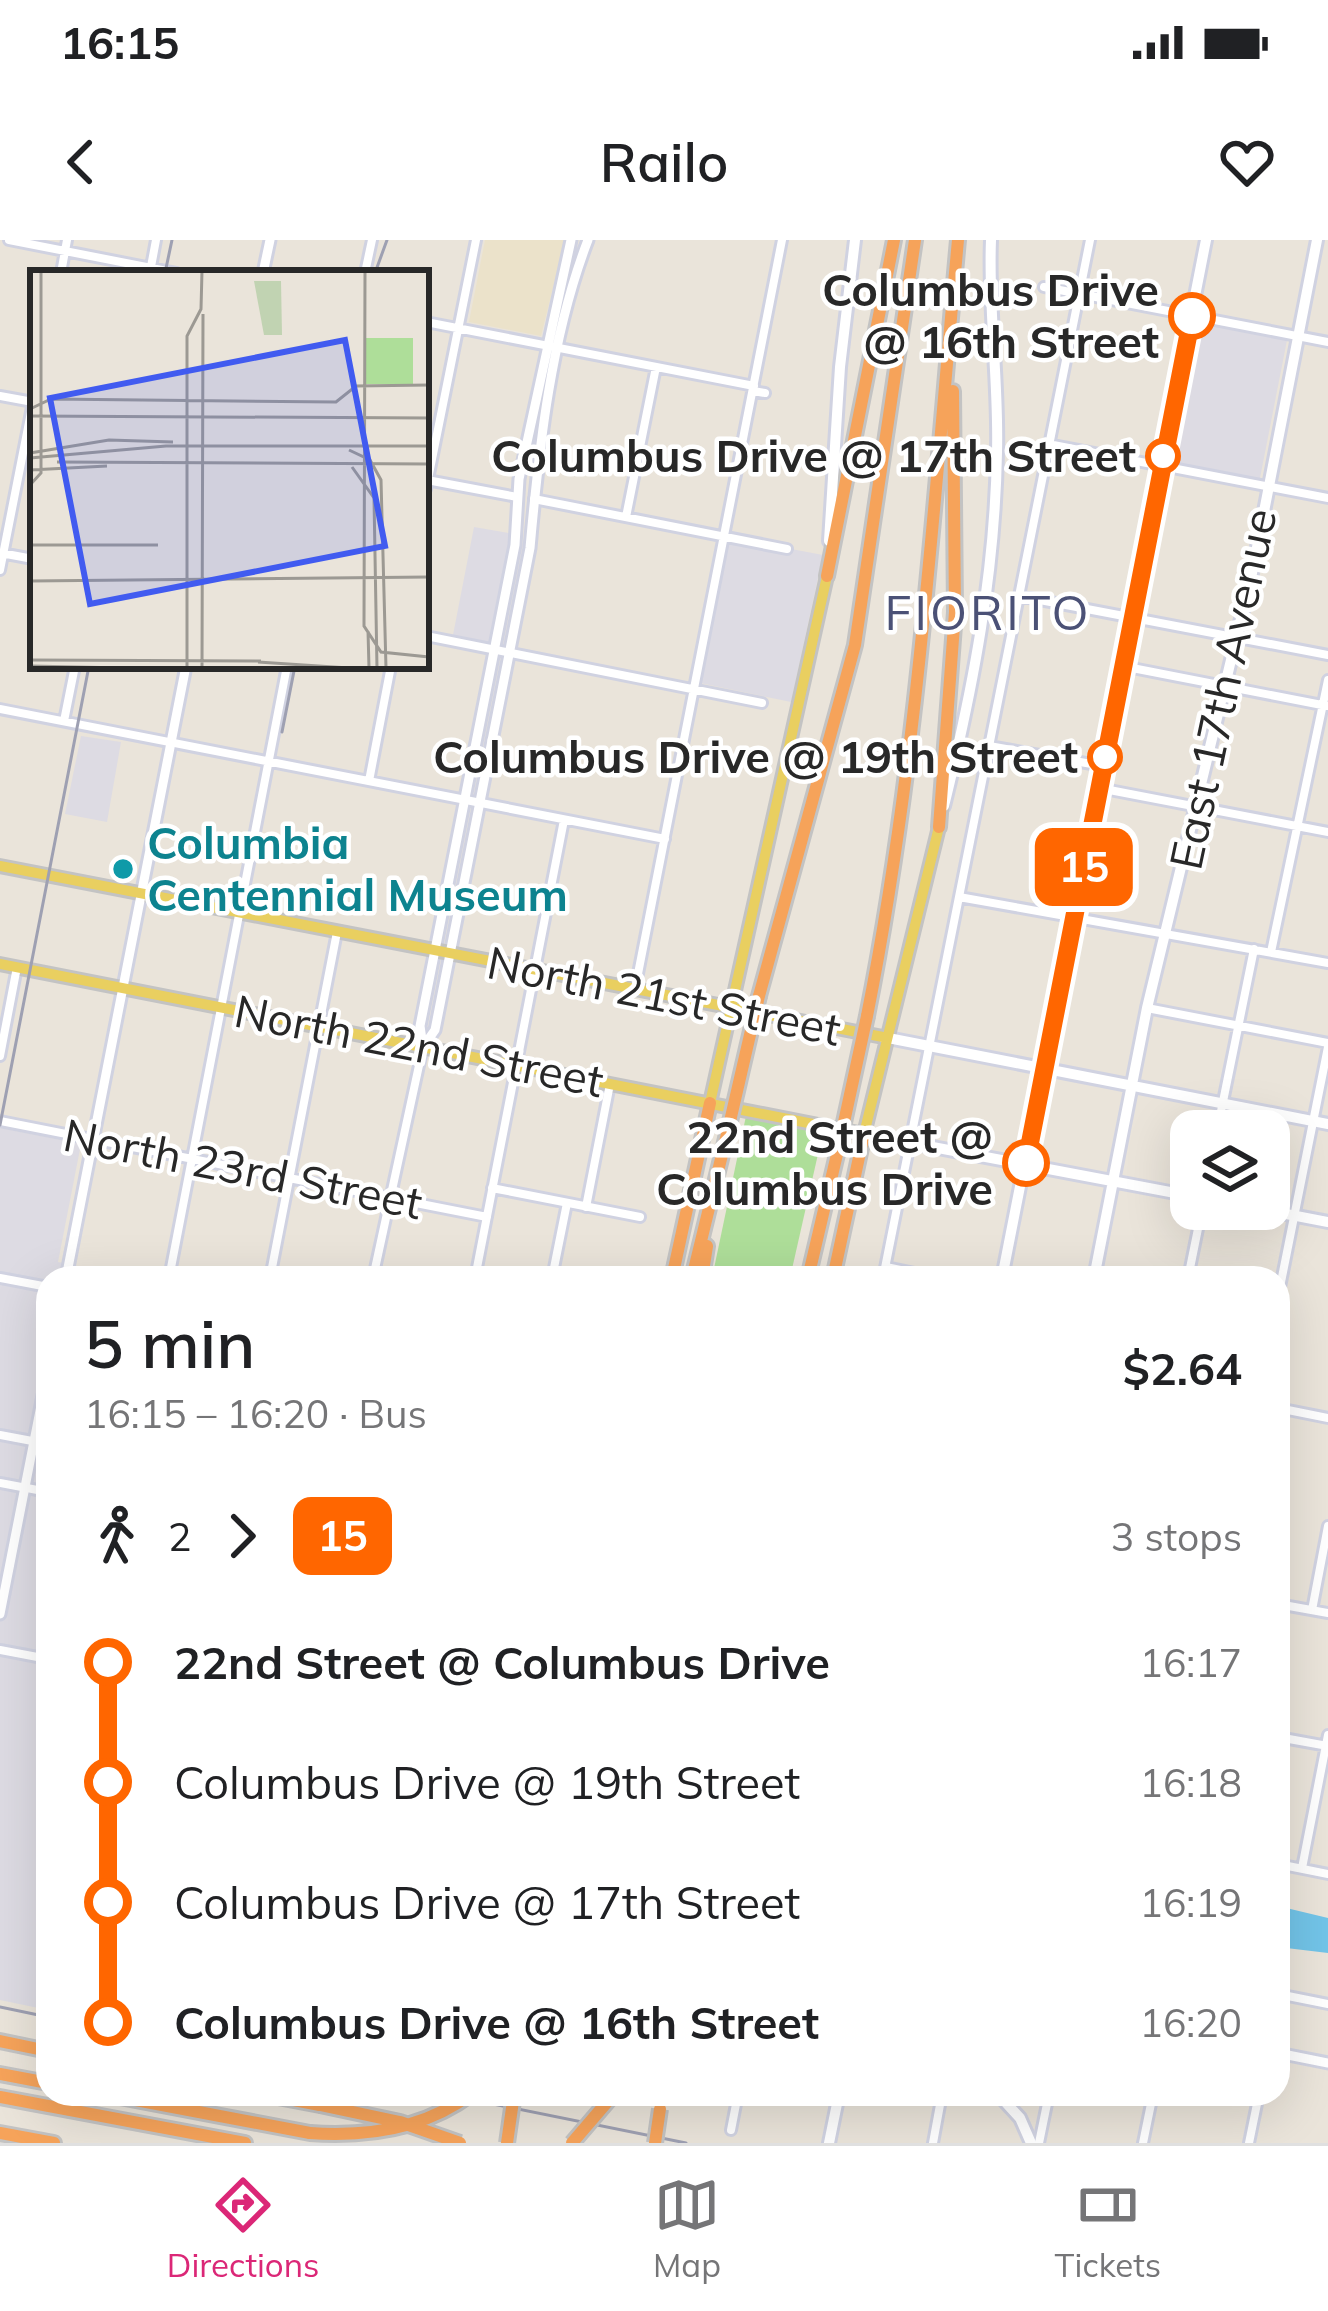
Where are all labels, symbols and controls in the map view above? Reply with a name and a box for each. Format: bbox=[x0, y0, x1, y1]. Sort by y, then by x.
text: 16:15 bbox=[60, 14, 179, 70]
text: Railo bbox=[600, 128, 728, 196]
icon: back bbox=[48, 129, 114, 195]
icon: heart bbox=[1214, 129, 1280, 195]
place label: Columbus Drive @ 16th Street bbox=[822, 261, 1159, 369]
inset map bbox=[30, 270, 429, 669]
marker: Columbus Drive @ 16th Street bbox=[1170, 294, 1214, 338]
place label: Columbus Drive @ 17th Street bbox=[491, 427, 1136, 483]
marker: Columbus Drive @ 17th Street bbox=[1147, 440, 1179, 472]
street label: East 17th Avenue bbox=[1156, 503, 1288, 874]
district label: FIORITO bbox=[884, 582, 1092, 642]
place label: Columbus Drive @ 19th Street bbox=[433, 728, 1078, 784]
marker: Columbus Drive @ 19th Street bbox=[1089, 741, 1121, 773]
place label: Columbia Centennial Museum bbox=[147, 814, 568, 922]
line badge: 15 bbox=[1030, 828, 1138, 906]
text: 15 bbox=[1059, 840, 1109, 893]
marker: Columbia Centennial Museum bbox=[110, 856, 136, 882]
street label: North 21st Street bbox=[483, 933, 846, 1057]
street label: North 22nd Street bbox=[230, 982, 608, 1108]
street label: North 23rd Street bbox=[59, 1106, 427, 1230]
place label: 22nd Street @ Columbus Drive bbox=[656, 1108, 993, 1216]
map controls bbox=[1170, 1110, 1290, 1230]
button: layers bbox=[1170, 1110, 1290, 1230]
marker: 22nd Street @ Columbus Drive bbox=[1004, 1141, 1048, 1185]
text: 5 min bbox=[84, 1302, 255, 1385]
text: $2.64 bbox=[1123, 1340, 1242, 1396]
text: 16:15 – 16:20 · Bus bbox=[84, 1389, 427, 1438]
icon: walk bbox=[84, 1503, 150, 1569]
icon: forward bbox=[209, 1503, 275, 1569]
text: 15 bbox=[317, 1509, 368, 1562]
text: 2 bbox=[168, 1512, 191, 1561]
text: 3 stops bbox=[1111, 1512, 1242, 1561]
text: 22nd Street @ Columbus Drive bbox=[174, 1634, 830, 1690]
text: 16:17 bbox=[1140, 1638, 1242, 1687]
text: Columbus Drive @ 19th Street bbox=[174, 1754, 800, 1810]
text: 16:18 bbox=[1140, 1758, 1242, 1807]
text: Columbus Drive @ 17th Street bbox=[174, 1874, 800, 1930]
text: 16:19 bbox=[1140, 1878, 1242, 1927]
text: Columbus Drive @ 16th Street bbox=[174, 1994, 819, 2050]
text: 16:20 bbox=[1140, 1998, 1242, 2047]
tab: Directions bbox=[167, 2172, 319, 2285]
tab: Map bbox=[653, 2172, 721, 2285]
tab: Tickets bbox=[1055, 2172, 1161, 2285]

